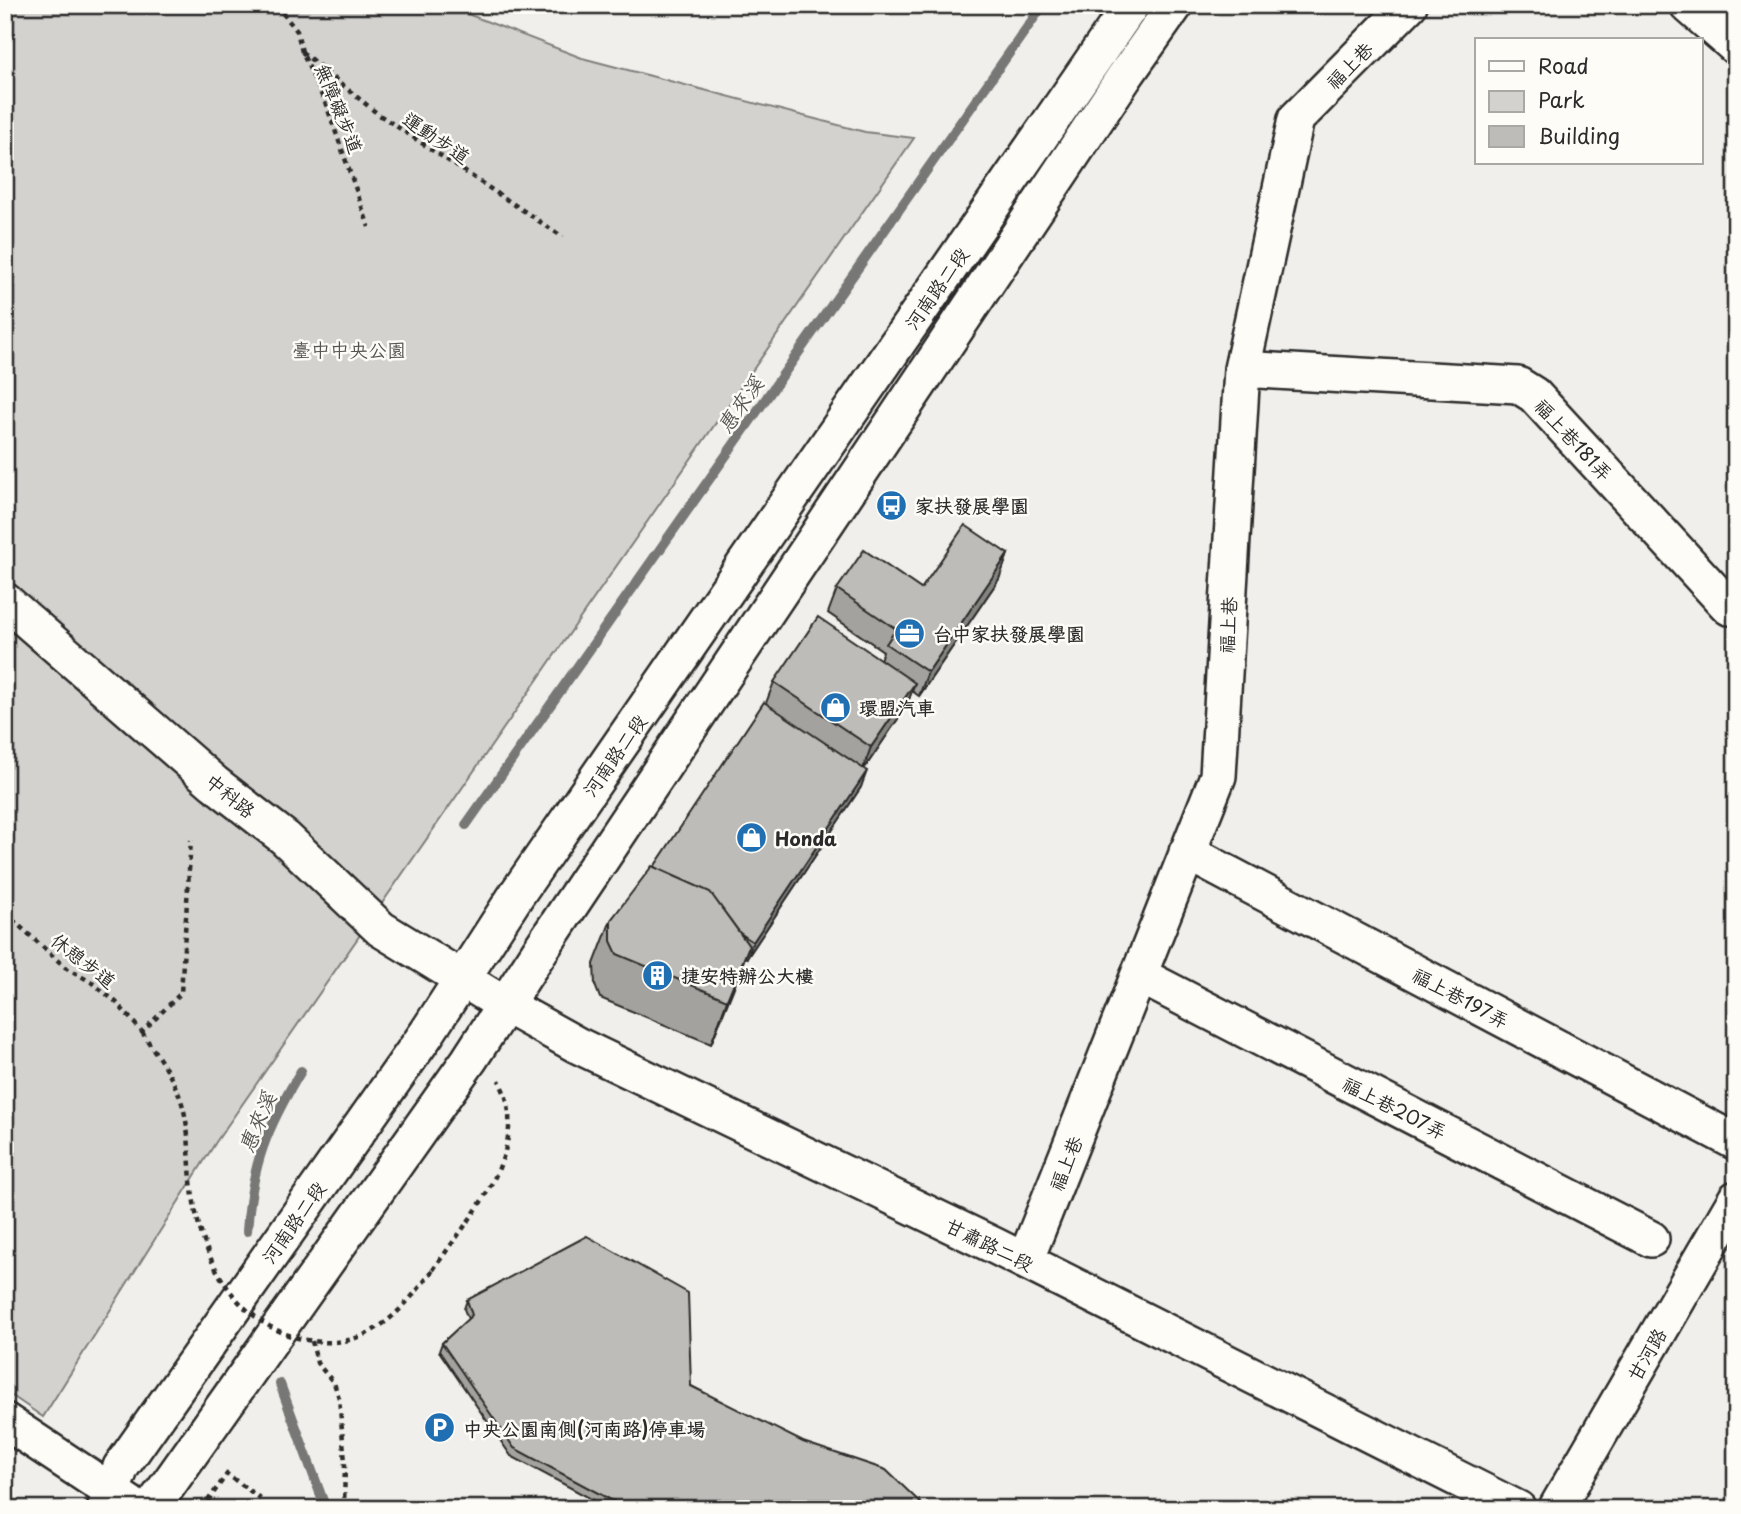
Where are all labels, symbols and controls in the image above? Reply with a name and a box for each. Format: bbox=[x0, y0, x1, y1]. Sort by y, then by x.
street label: 福上巷 bbox=[1319, 35, 1379, 95]
legend bbox=[1475, 38, 1702, 164]
text: Road bbox=[1538, 49, 1589, 81]
street label: 無障礙步道 bbox=[309, 59, 371, 157]
text: Park bbox=[1538, 83, 1585, 115]
street label: 運動步道 bbox=[398, 104, 476, 170]
text: Building bbox=[1538, 119, 1620, 151]
street label: 河南路二段 bbox=[897, 241, 975, 335]
park label: 臺中中央公園 bbox=[292, 335, 406, 363]
water label: 惠來溪 bbox=[708, 368, 771, 439]
street label: 福上巷181弄 bbox=[1528, 392, 1620, 486]
bus stop icon: 家扶發展學園 bbox=[875, 488, 909, 522]
place label: 家扶發展學園 bbox=[915, 491, 1029, 519]
street label: 福上巷 bbox=[1212, 596, 1242, 654]
office icon: 台中家扶發展學園 bbox=[893, 616, 927, 650]
place label: 台中家扶發展學園 bbox=[933, 619, 1085, 647]
shop icon: 環盟汽車 bbox=[819, 690, 853, 724]
place label: 環盟汽車 bbox=[859, 693, 935, 721]
street label: 河南路二段 bbox=[575, 708, 653, 802]
street label: 中科路 bbox=[200, 766, 262, 824]
shop icon: Honda bbox=[735, 821, 769, 855]
place label: Honda bbox=[775, 824, 837, 852]
street label: 休憩步道 bbox=[45, 926, 123, 994]
building icon: 捷安特辦公大樓 bbox=[641, 958, 675, 992]
street label: 福上巷197弄 bbox=[1408, 960, 1514, 1034]
place label: 捷安特辦公大樓 bbox=[681, 961, 814, 989]
street label: 福上巷207弄 bbox=[1338, 1069, 1452, 1145]
water label: 惠來溪 bbox=[229, 1086, 283, 1157]
street label: 福上巷 bbox=[1041, 1131, 1089, 1195]
street label: 河南路二段 bbox=[254, 1175, 332, 1269]
street label: 甘肅路二段 bbox=[941, 1211, 1039, 1277]
street label: 甘河路 bbox=[1620, 1322, 1672, 1386]
parking icon: 中央公園南側(河南路)停車場 bbox=[423, 1411, 457, 1445]
place label: 中央公園南側(河南路)停車場 bbox=[463, 1414, 705, 1442]

